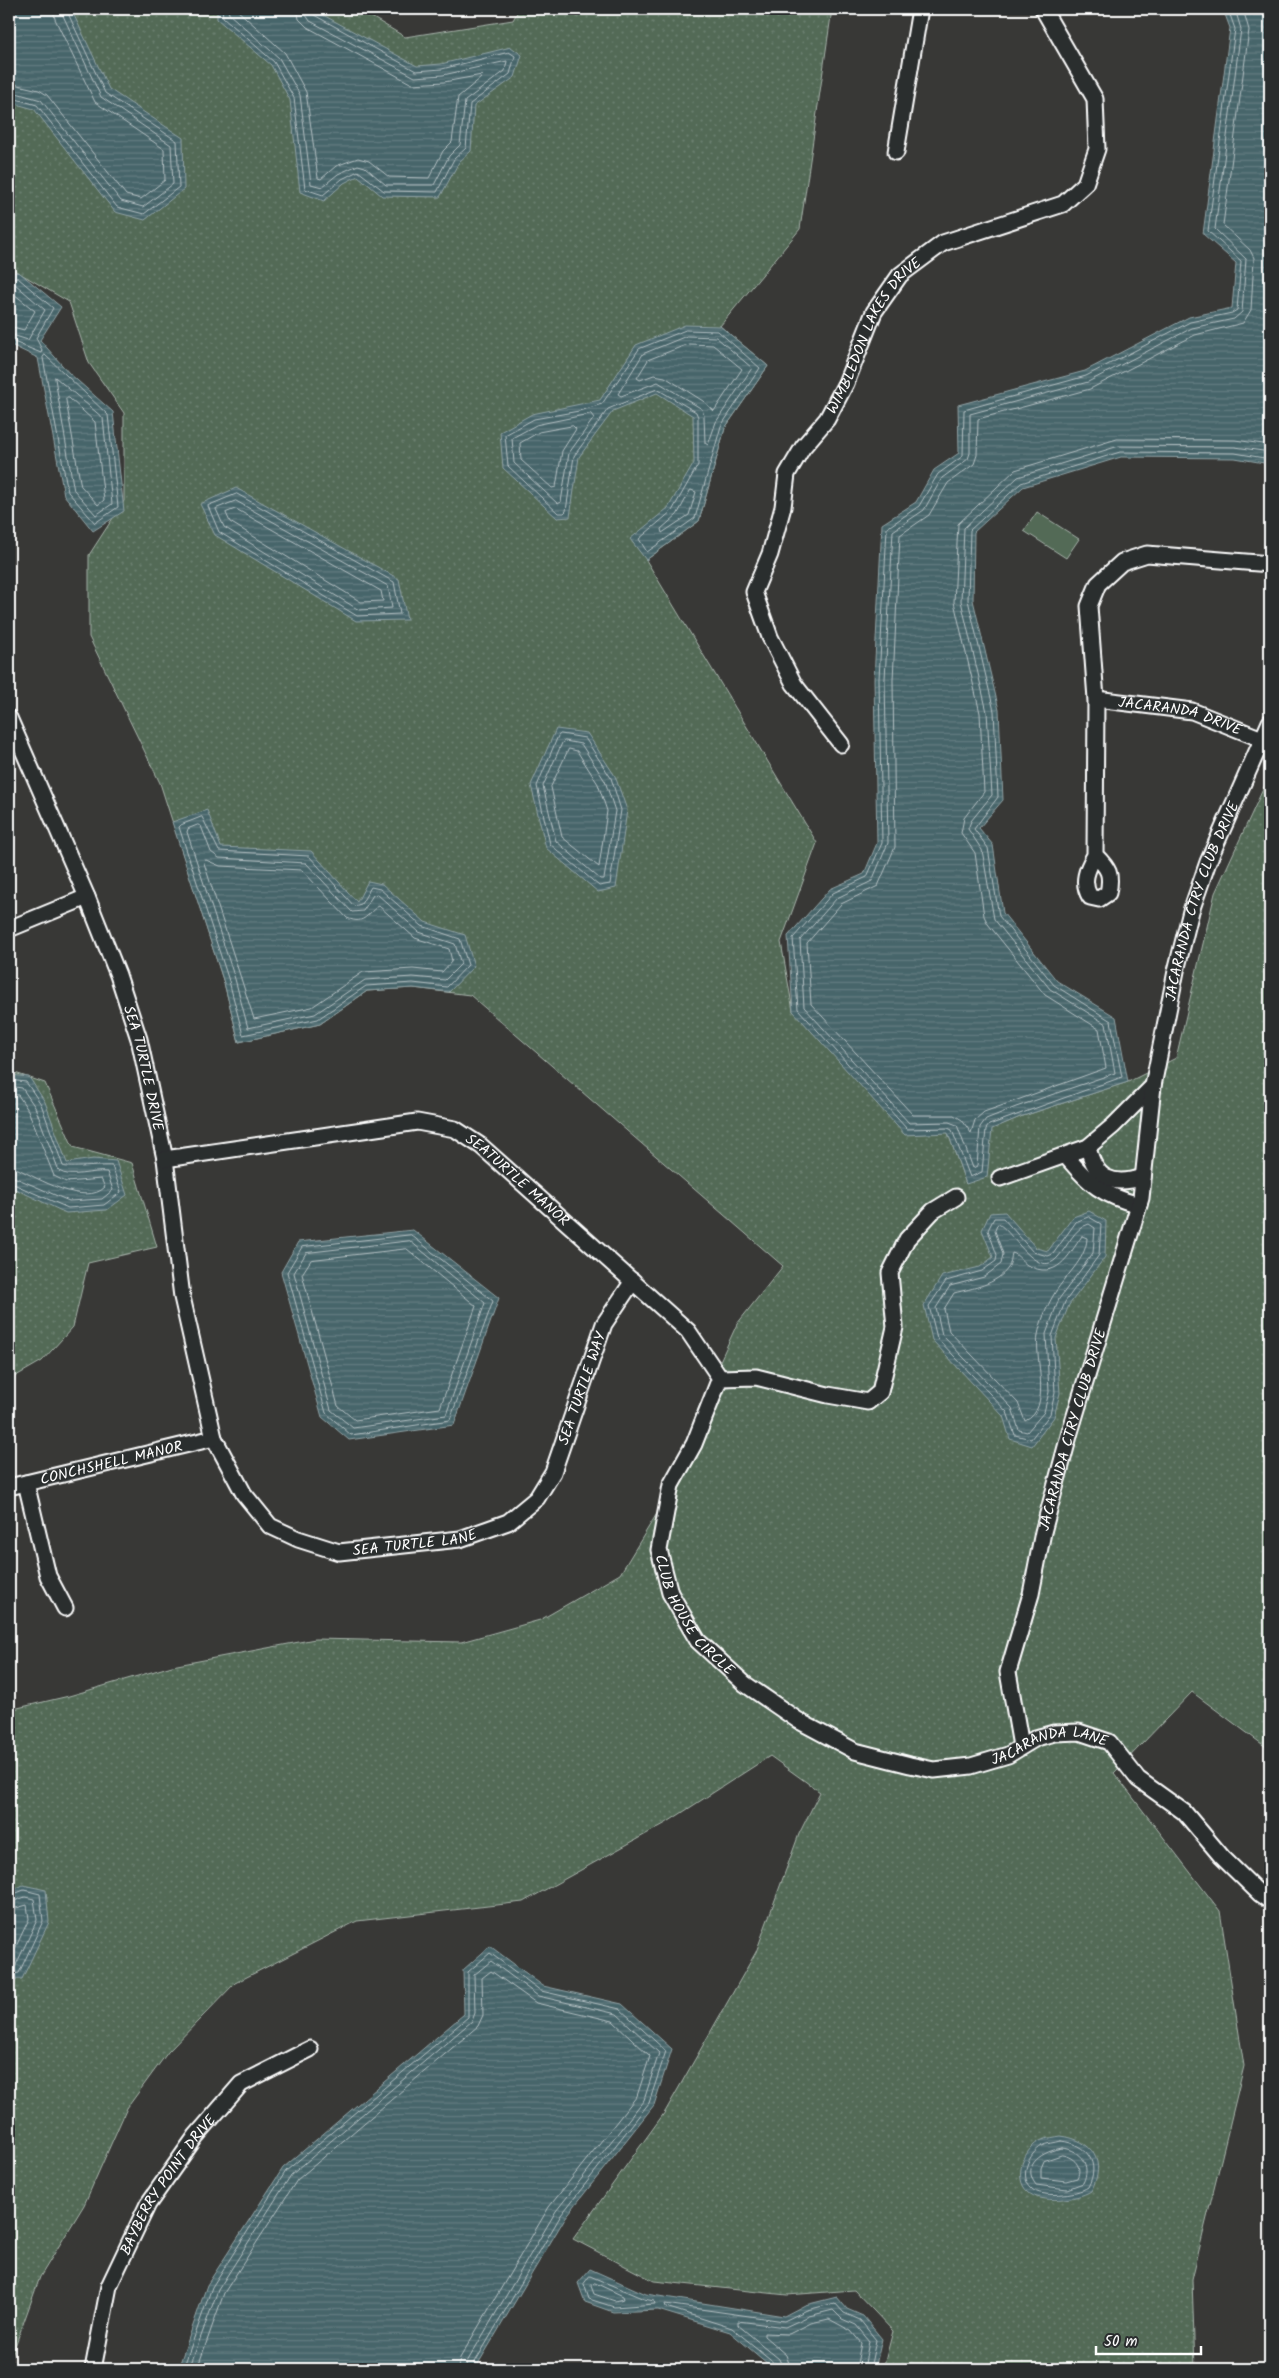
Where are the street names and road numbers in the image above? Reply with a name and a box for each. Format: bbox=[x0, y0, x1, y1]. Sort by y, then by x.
street label: WIMBLEDON LAKES DRIVE bbox=[821, 251, 928, 419]
street label: JACARANDA DRIVE bbox=[1117, 691, 1246, 743]
street label: JACARANDA CTRY CLUB DRIVE bbox=[1159, 797, 1247, 1003]
street label: SEA TURTLE DRIVE bbox=[116, 1002, 170, 1135]
street label: SEATURTLE MANOR bbox=[460, 1128, 575, 1233]
street label: JACARANDA CTRY CLUB DRIVE bbox=[1033, 1325, 1114, 1534]
street label: SEA TURTLE WAY bbox=[552, 1327, 614, 1448]
street label: CONCHSHELL MANOR bbox=[38, 1435, 185, 1492]
street label: SEA TURTLE LANE bbox=[352, 1522, 482, 1563]
street label: CLUB HOUSE CIRCLE bbox=[648, 1552, 740, 1682]
street label: JACARANDA LANE bbox=[989, 1721, 1112, 1772]
street label: BAYBERRY POINT DRIVE bbox=[114, 2109, 223, 2260]

